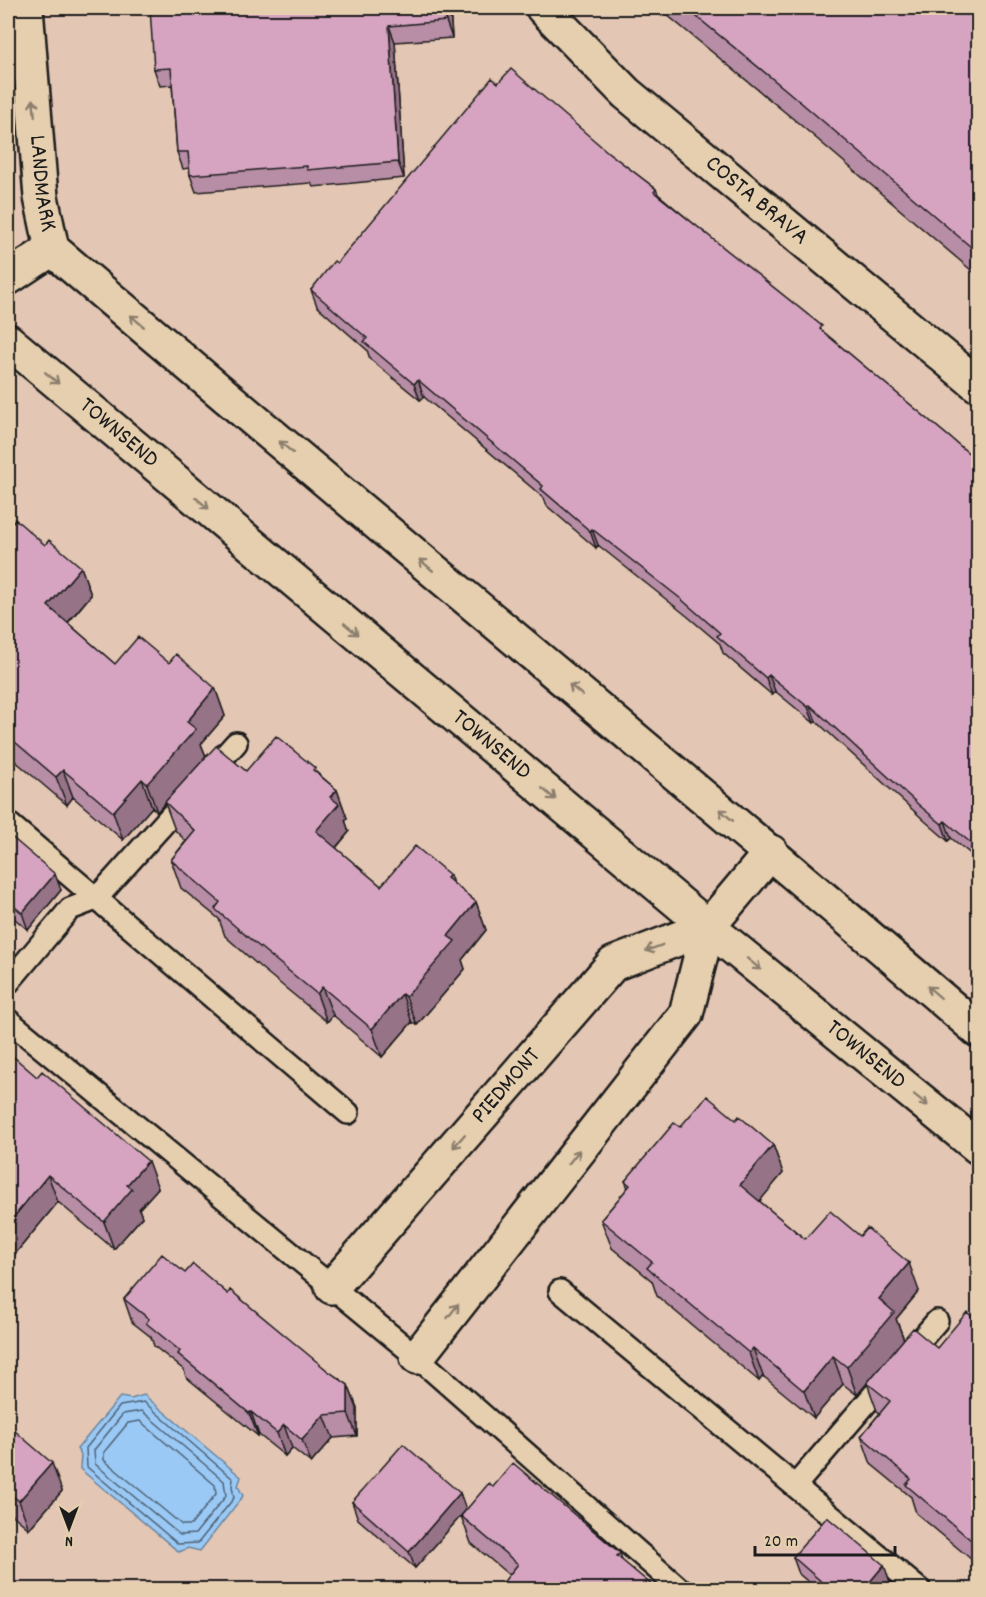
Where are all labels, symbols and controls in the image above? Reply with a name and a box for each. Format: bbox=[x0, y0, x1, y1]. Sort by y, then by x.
one-way arrow bbox=[28, 99, 39, 119]
street label: LANDMARK bbox=[19, 134, 65, 235]
street label: COSTA BRAVA bbox=[697, 148, 815, 254]
one-way arrow bbox=[130, 314, 145, 328]
one-way arrow bbox=[44, 372, 60, 385]
street label: TOWNSEND bbox=[71, 390, 166, 477]
one-way arrow bbox=[279, 440, 294, 454]
one-way arrow bbox=[194, 497, 210, 510]
one-way arrow bbox=[419, 559, 435, 572]
one-way arrow bbox=[343, 622, 359, 635]
one-way arrow bbox=[569, 683, 584, 697]
street label: TOWNSEND bbox=[444, 702, 538, 789]
one-way arrow bbox=[541, 787, 556, 801]
one-way arrow bbox=[719, 808, 734, 822]
one-way arrow bbox=[645, 943, 663, 954]
one-way arrow bbox=[746, 957, 761, 971]
one-way arrow bbox=[926, 985, 942, 998]
street label: TOWNSEND bbox=[818, 1012, 913, 1098]
street label: PIEDMONT bbox=[464, 1041, 550, 1132]
one-way arrow bbox=[913, 1094, 929, 1107]
one-way arrow bbox=[452, 1133, 465, 1149]
one-way arrow bbox=[567, 1150, 580, 1166]
one-way arrow bbox=[447, 1303, 460, 1319]
north arrow bbox=[39, 1498, 99, 1558]
scale bar bbox=[755, 1519, 894, 1557]
text: N bbox=[65, 1529, 73, 1552]
text: 20 m bbox=[764, 1530, 798, 1555]

